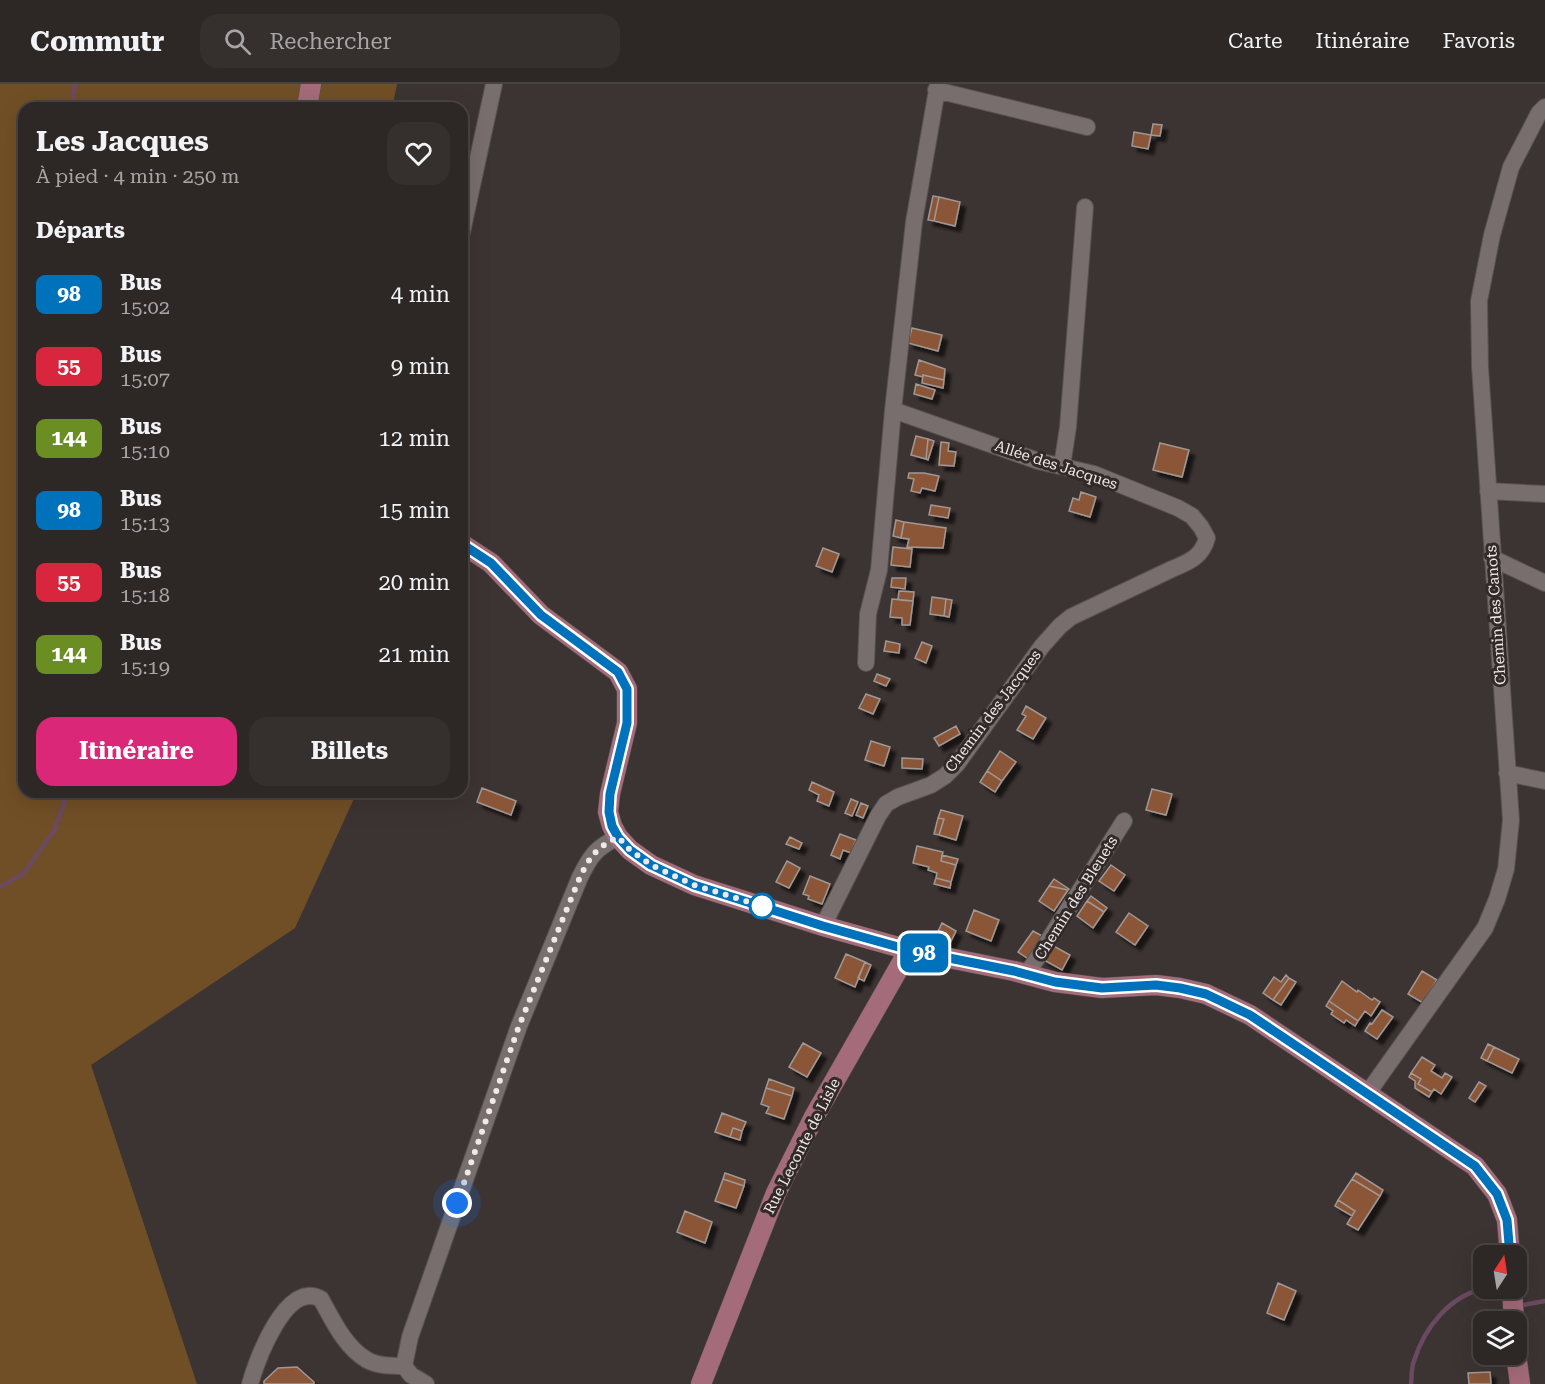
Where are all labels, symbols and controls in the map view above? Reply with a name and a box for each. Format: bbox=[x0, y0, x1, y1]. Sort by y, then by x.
search box bbox=[200, 14, 620, 68]
text: Commutr bbox=[30, 25, 164, 58]
icon: search bbox=[221, 25, 254, 58]
text: Rechercher bbox=[269, 29, 392, 54]
text: Carte bbox=[1228, 29, 1283, 53]
text: Itinéraire bbox=[1316, 29, 1410, 53]
text: Favoris bbox=[1443, 29, 1515, 53]
button: heart bbox=[387, 122, 450, 185]
text: Les Jacques bbox=[36, 125, 209, 158]
text: À pied · 4 min · 250 m bbox=[36, 164, 239, 188]
text: Départs bbox=[36, 218, 125, 243]
text: Bus bbox=[120, 270, 162, 295]
text: 98 bbox=[57, 282, 81, 306]
text: 4 min bbox=[391, 282, 450, 307]
text: 15:02 bbox=[120, 295, 170, 319]
text: Bus bbox=[120, 342, 162, 367]
text: 55 bbox=[57, 354, 81, 378]
text: 9 min bbox=[391, 354, 450, 379]
text: 15:07 bbox=[120, 367, 170, 391]
text: Bus bbox=[120, 414, 162, 439]
text: 144 bbox=[51, 426, 87, 450]
text: 12 min bbox=[379, 426, 450, 451]
street label: Allée des Jacques bbox=[992, 437, 1120, 493]
text: 15:10 bbox=[120, 439, 170, 463]
text: Bus bbox=[120, 486, 162, 511]
text: 98 bbox=[57, 498, 81, 522]
text: 15 min bbox=[379, 498, 450, 523]
text: 15:13 bbox=[120, 511, 170, 535]
street label: Chemin des Canots bbox=[1482, 545, 1510, 685]
text: Bus bbox=[120, 558, 162, 583]
text: 55 bbox=[57, 570, 81, 594]
text: 20 min bbox=[379, 570, 450, 595]
text: 15:18 bbox=[120, 583, 170, 607]
text: Bus bbox=[120, 630, 162, 655]
text: 144 bbox=[51, 642, 87, 666]
text: 21 min bbox=[379, 642, 450, 667]
street label: Chemin des Jacques bbox=[941, 646, 1045, 776]
text: 15:19 bbox=[120, 655, 170, 679]
button: Itinéraire bbox=[36, 717, 237, 786]
button: Billets bbox=[249, 717, 450, 786]
street label: Chemin des Bleuets bbox=[1031, 833, 1121, 963]
unlabelled marker bbox=[749, 893, 775, 919]
line badge: 98 bbox=[897, 934, 951, 972]
text: 98 bbox=[912, 941, 936, 965]
street label: Rue Leconte de Lisle bbox=[760, 1075, 844, 1217]
your location bbox=[442, 1188, 472, 1218]
north arrow bbox=[1473, 1245, 1527, 1299]
map controls bbox=[1473, 1245, 1527, 1365]
button: layers bbox=[1473, 1311, 1527, 1365]

